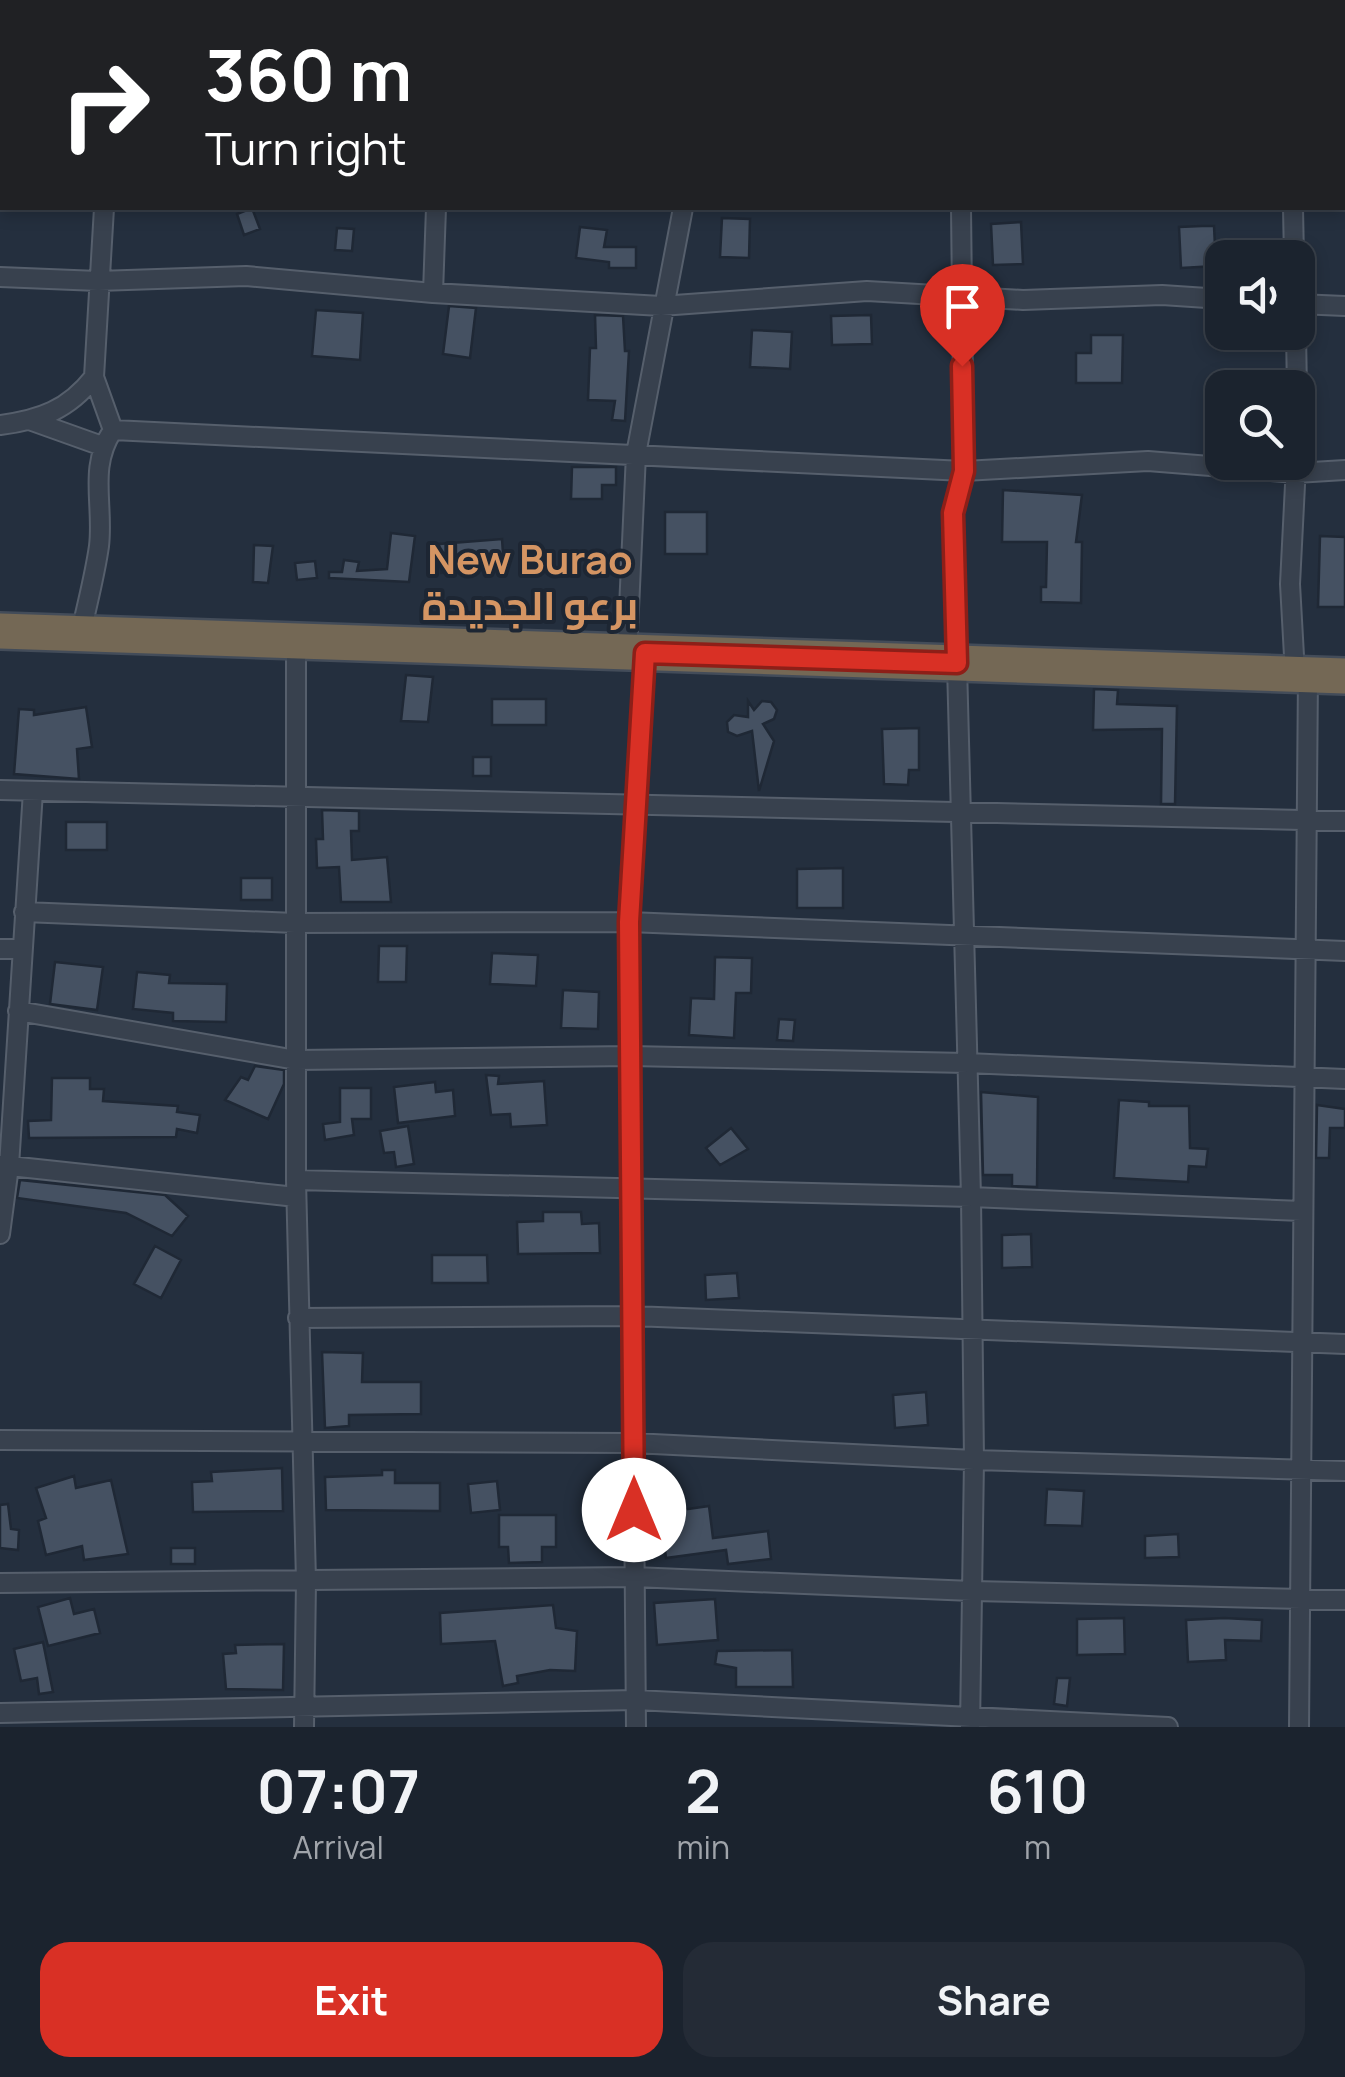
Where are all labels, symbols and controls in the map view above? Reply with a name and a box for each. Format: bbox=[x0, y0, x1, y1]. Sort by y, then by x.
text: 360 m bbox=[205, 26, 412, 122]
icon: right bbox=[40, 40, 170, 170]
text: Turn right bbox=[205, 117, 406, 179]
map controls bbox=[1205, 240, 1315, 480]
button: sound bbox=[1205, 240, 1315, 350]
pin bbox=[920, 264, 1005, 367]
icon: arrive bbox=[935, 279, 990, 334]
button: search bbox=[1205, 370, 1315, 480]
district label: New Burao برعو الجديدة bbox=[422, 531, 638, 632]
position arrow bbox=[582, 1458, 686, 1562]
text: 07:07 bbox=[256, 1749, 420, 1831]
text: 2 bbox=[685, 1749, 721, 1831]
text: 610 bbox=[986, 1749, 1089, 1831]
text: Arrival bbox=[293, 1825, 384, 1869]
text: min bbox=[676, 1825, 730, 1869]
text: m bbox=[1024, 1825, 1051, 1869]
button: Exit bbox=[40, 1942, 663, 2057]
button: Share bbox=[683, 1942, 1305, 2057]

